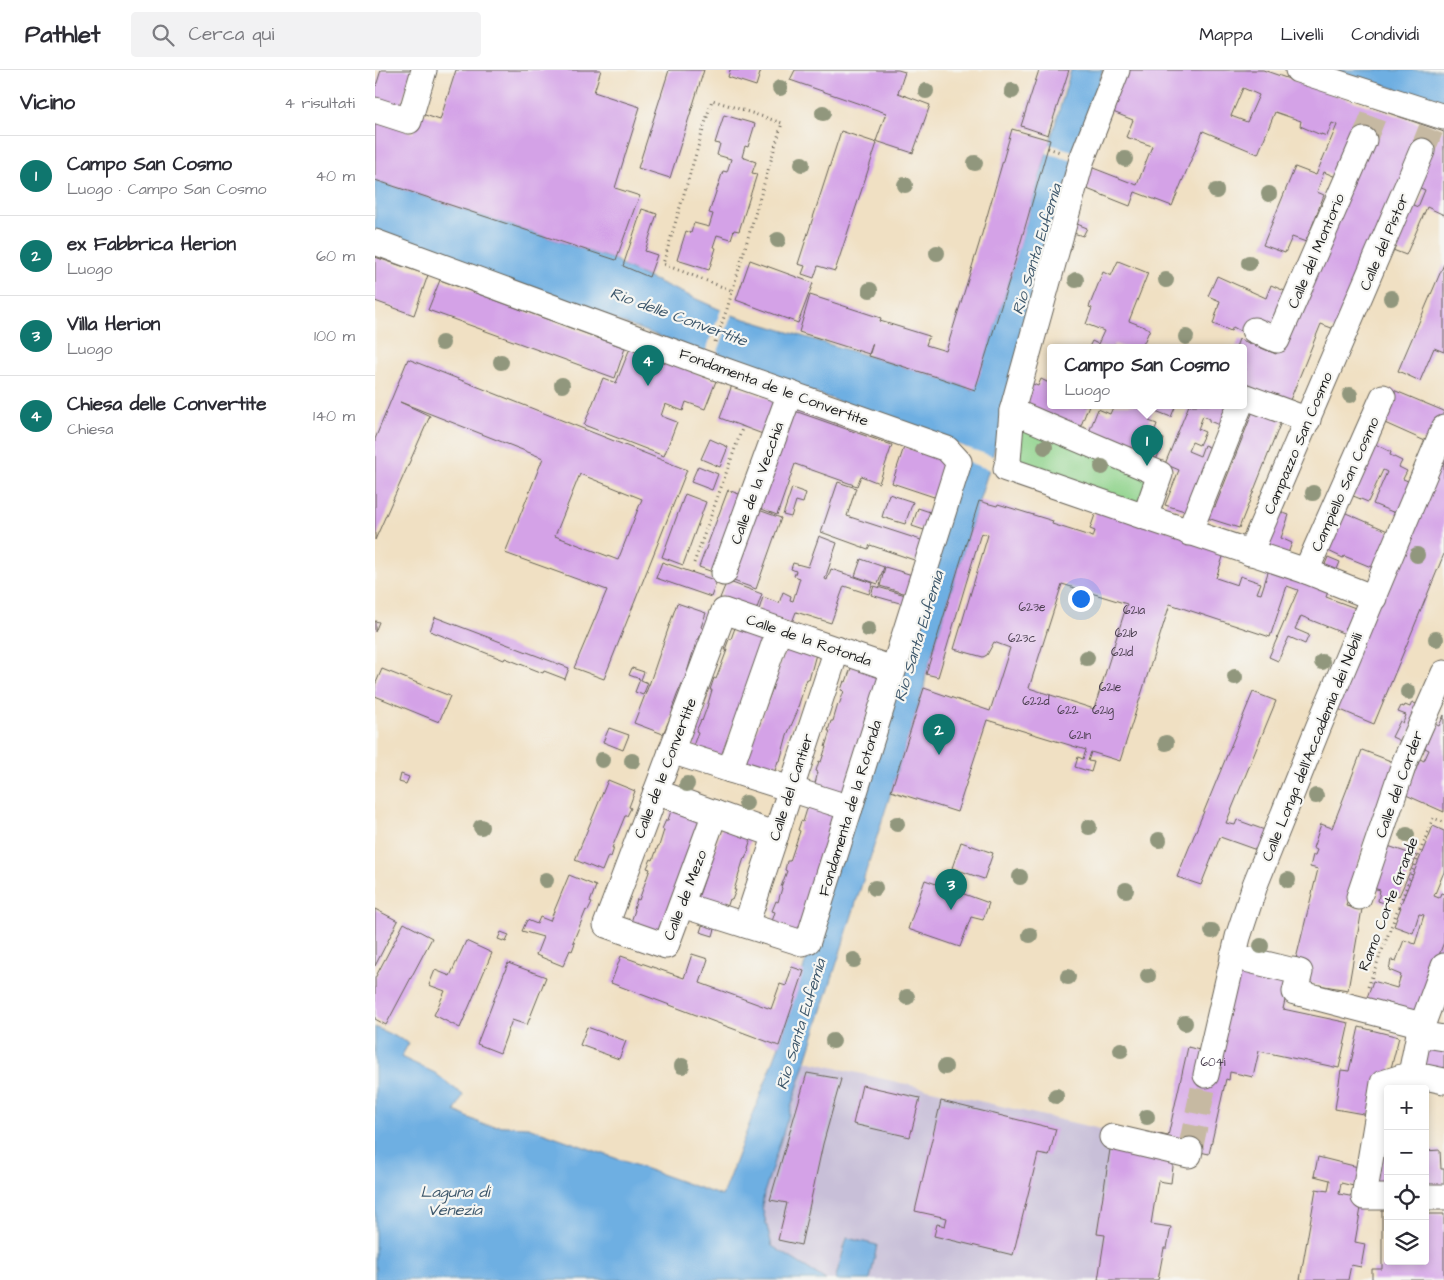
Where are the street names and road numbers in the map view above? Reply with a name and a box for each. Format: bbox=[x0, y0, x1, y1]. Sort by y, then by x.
street label: Calle del Montorio bbox=[1283, 190, 1350, 312]
street label: Calle del Pistor bbox=[1355, 190, 1414, 294]
street label: Fondamenta de le Convertite bbox=[676, 343, 871, 432]
street label: Campazzo San Cosmo bbox=[1259, 368, 1338, 518]
street label: Campiello San Cosmo bbox=[1306, 413, 1385, 555]
street label: Calle de la Vecchia bbox=[726, 419, 789, 547]
street label: Calle de la Rotonda bbox=[743, 609, 875, 672]
street label: Calle Longa dell'Accademia dei Nobili bbox=[1257, 629, 1369, 865]
street label: Calle de le Convertite bbox=[629, 695, 702, 841]
street label: Fondamenta de la Rotonda bbox=[814, 717, 887, 899]
street label: Calle del Corder bbox=[1370, 728, 1429, 841]
street label: Calle del Cantier bbox=[764, 731, 819, 844]
street label: Ramo Corte Grande bbox=[1353, 834, 1424, 974]
street label: Calle de Mezo bbox=[659, 846, 713, 943]

